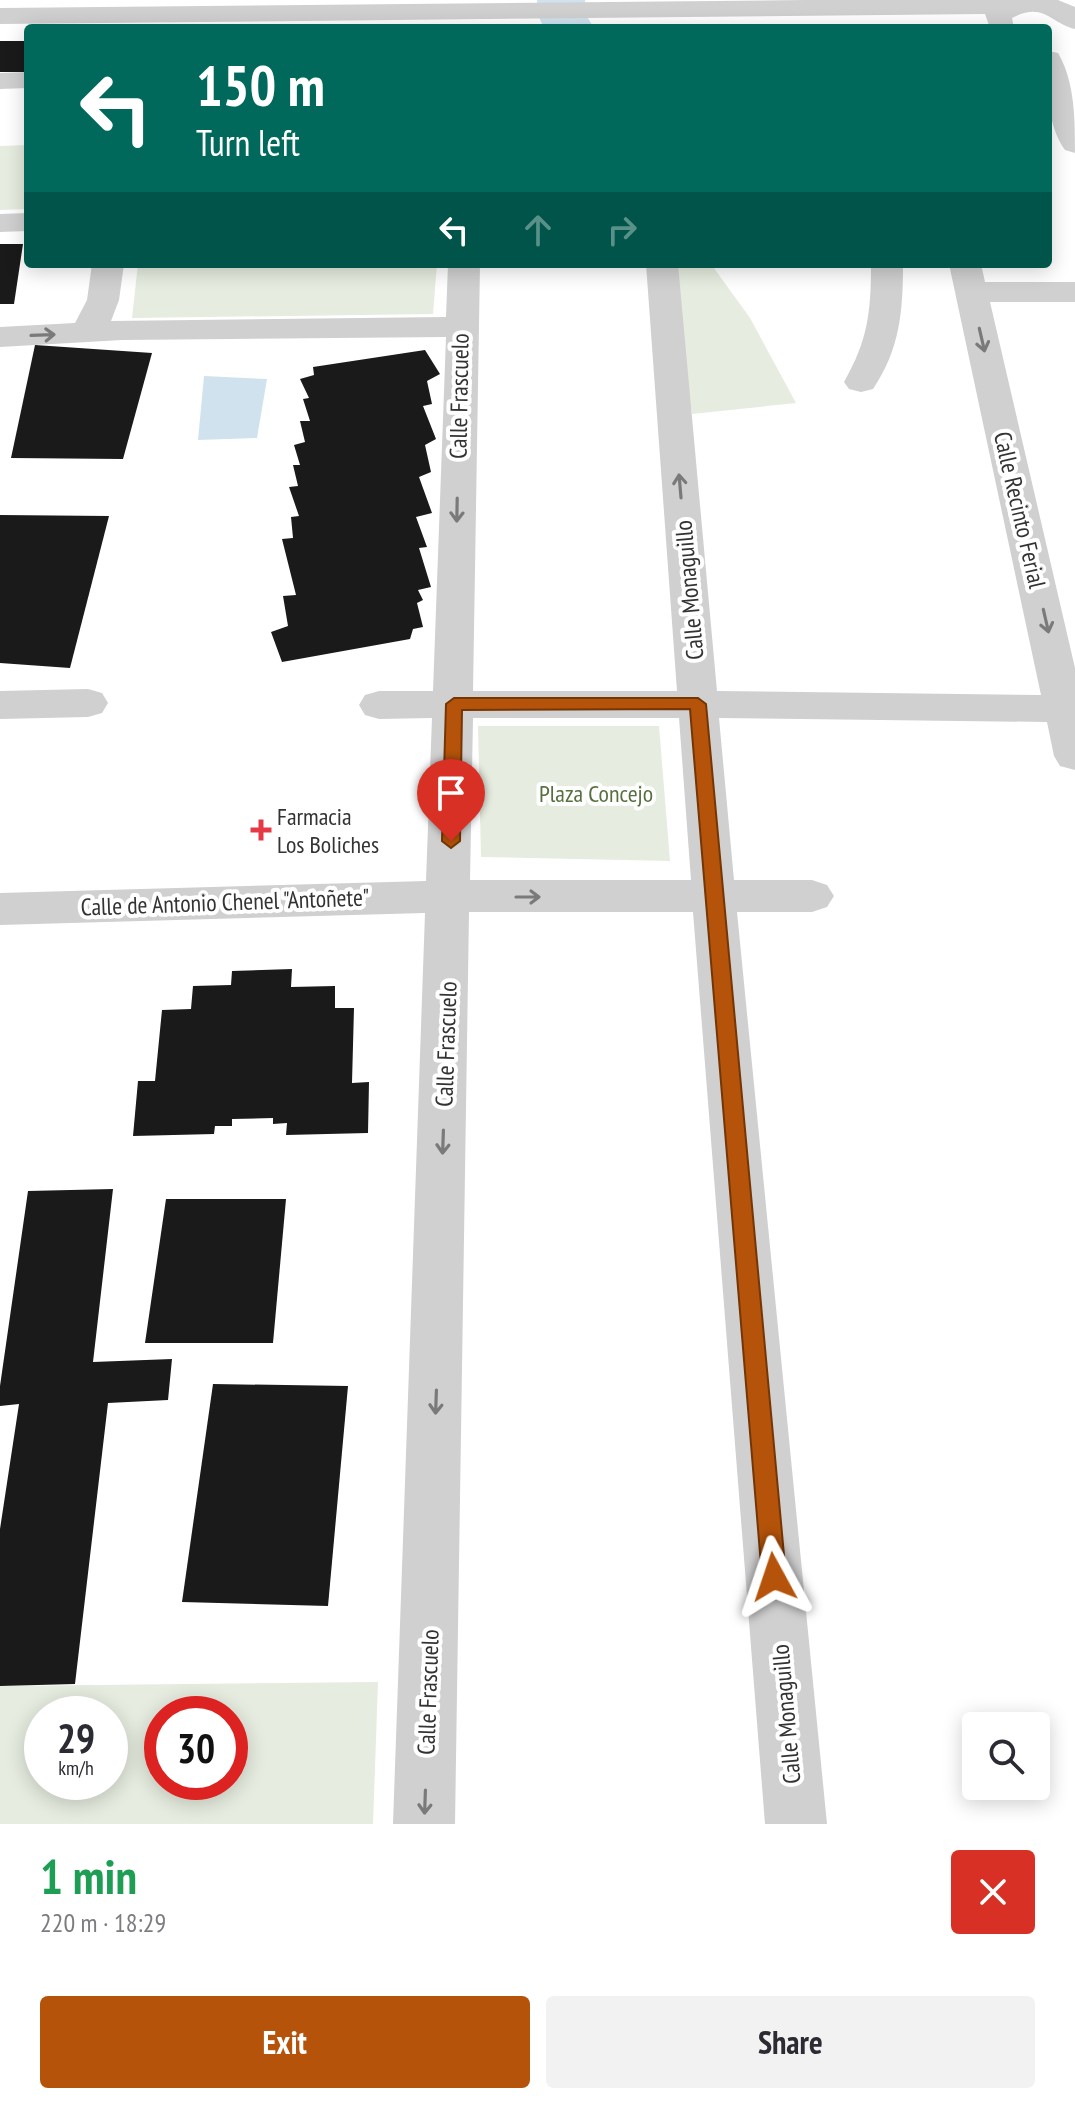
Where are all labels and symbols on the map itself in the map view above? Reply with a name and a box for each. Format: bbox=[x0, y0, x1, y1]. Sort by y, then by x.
one-way arrow bbox=[975, 327, 990, 352]
one-way arrow bbox=[29, 328, 56, 343]
street label: Calle Frascuelo bbox=[442, 333, 476, 459]
street label: Calle Recinto Ferial bbox=[987, 429, 1053, 592]
one-way arrow bbox=[672, 474, 687, 500]
one-way arrow bbox=[450, 496, 465, 523]
street label: Calle Monaguillo bbox=[667, 519, 711, 661]
one-way arrow bbox=[1039, 608, 1054, 633]
pin bbox=[417, 759, 485, 841]
park label: Plaza Concejo bbox=[539, 778, 653, 809]
place label: Farmacia Los Boliches bbox=[277, 801, 379, 860]
marker: Farmacia Los Boliches bbox=[252, 821, 270, 839]
street label: Calle de Antonio Chenel "Antoñete" bbox=[80, 881, 370, 923]
one-way arrow bbox=[514, 889, 541, 904]
street label: Calle Frascuelo bbox=[428, 981, 464, 1107]
one-way arrow bbox=[435, 1128, 451, 1155]
one-way arrow bbox=[428, 1388, 443, 1415]
position arrow bbox=[732, 1535, 816, 1619]
street label: Calle Frascuelo bbox=[410, 1629, 446, 1755]
street label: Calle Monaguillo bbox=[764, 1643, 808, 1785]
speed limit sign: 30 bbox=[144, 1696, 248, 1800]
one-way arrow bbox=[417, 1788, 433, 1815]

